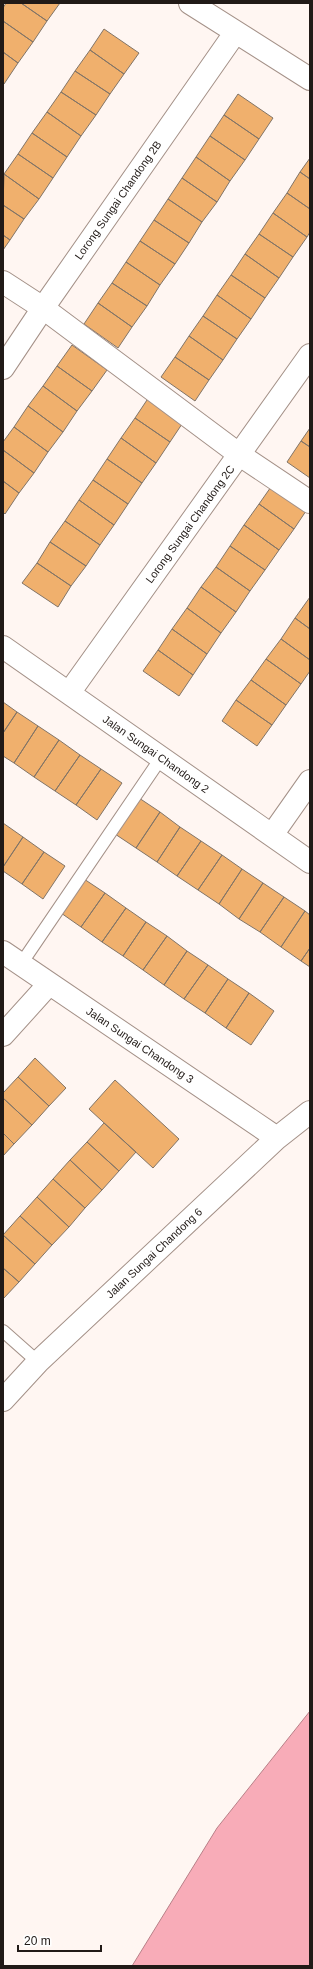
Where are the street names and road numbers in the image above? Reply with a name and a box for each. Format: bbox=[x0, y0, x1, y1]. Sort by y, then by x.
street label: Lorong Sungai Chandong 2B bbox=[72, 138, 164, 262]
street label: Lorong Sungai Chandong 2C bbox=[143, 463, 237, 585]
street label: Jalan Sungai Chandong 2 bbox=[101, 713, 211, 795]
street label: Jalan Sungai Chandong 3 bbox=[84, 1005, 196, 1085]
street label: Jalan Sungai Chandong 6 bbox=[104, 1205, 204, 1301]

